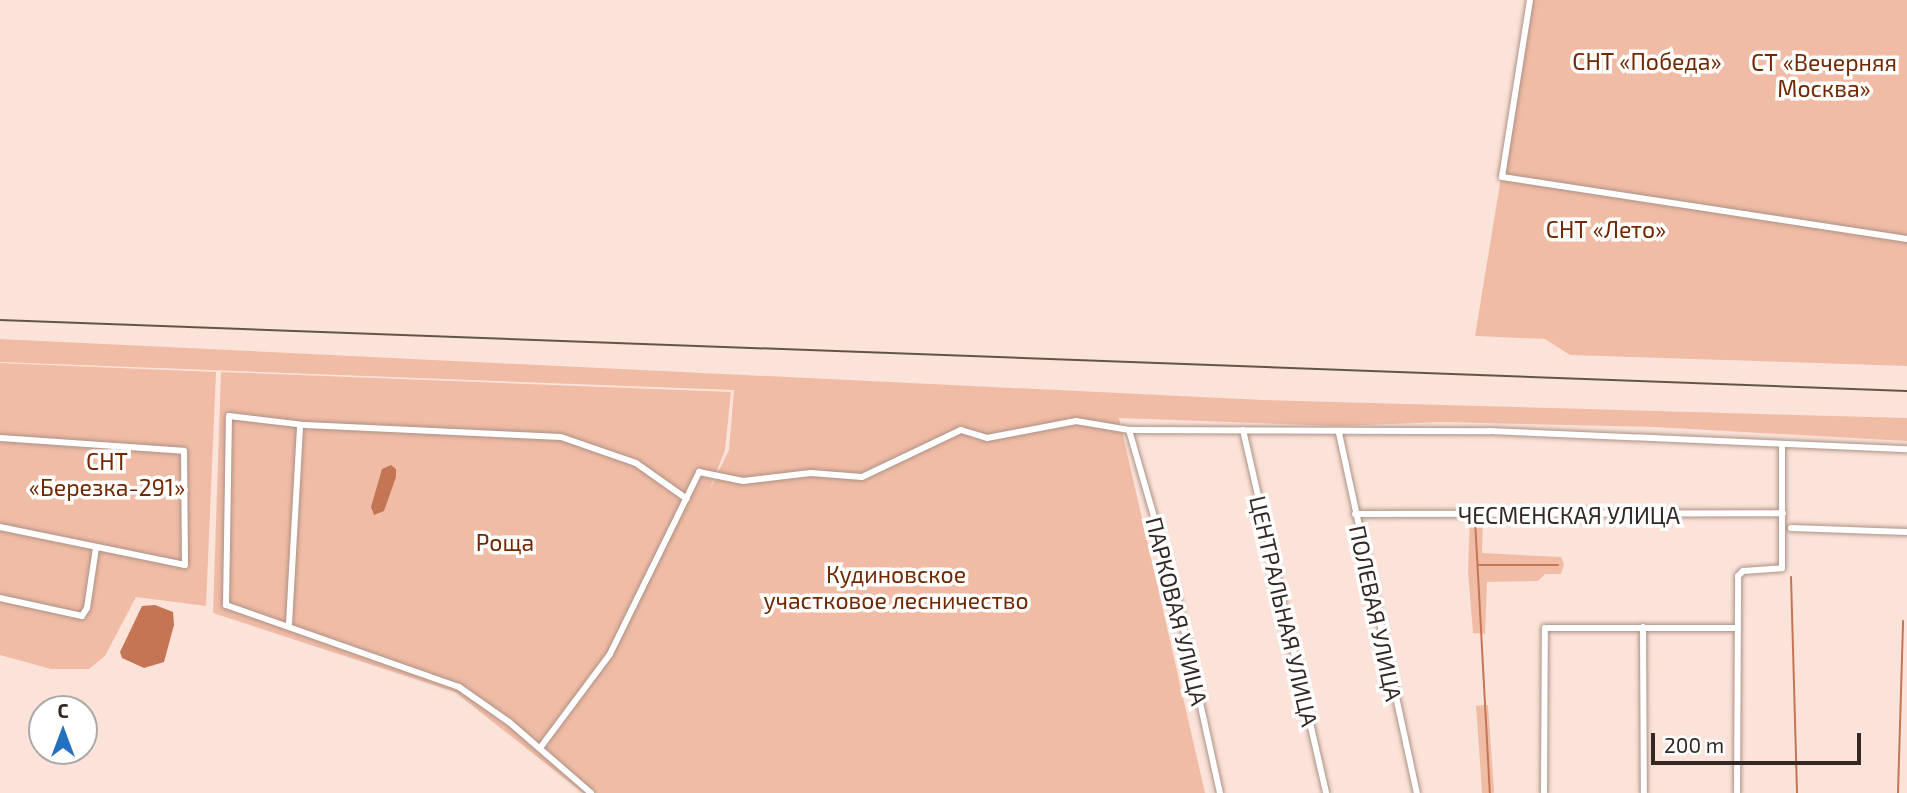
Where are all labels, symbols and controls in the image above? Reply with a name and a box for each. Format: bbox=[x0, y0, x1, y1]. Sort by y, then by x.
park label: СНТ «Победа» bbox=[1572, 47, 1722, 75]
park label: СТ «Вечерняя Москва» bbox=[1751, 48, 1897, 102]
park label: СНТ «Лето» bbox=[1546, 215, 1666, 243]
park label: СНТ «Березка-291» bbox=[29, 447, 185, 501]
street label: ЦЕНТРАЛЬНАЯ УЛИЦА bbox=[1244, 493, 1324, 729]
street label: ЧЕСМЕНСКАЯ УЛИЦА bbox=[1458, 501, 1680, 529]
street label: ПАРКОВАЯ УЛИЦА bbox=[1140, 514, 1214, 708]
street label: ПОЛЕВАЯ УЛИЦА bbox=[1344, 522, 1408, 704]
park label: Роща bbox=[476, 528, 534, 556]
park label: Кудиновское участковое лесничество bbox=[763, 560, 1029, 614]
north arrow bbox=[28, 695, 98, 765]
text: С bbox=[57, 699, 69, 722]
scale bar bbox=[1655, 720, 1865, 764]
text: 200 m bbox=[1664, 732, 1724, 757]

